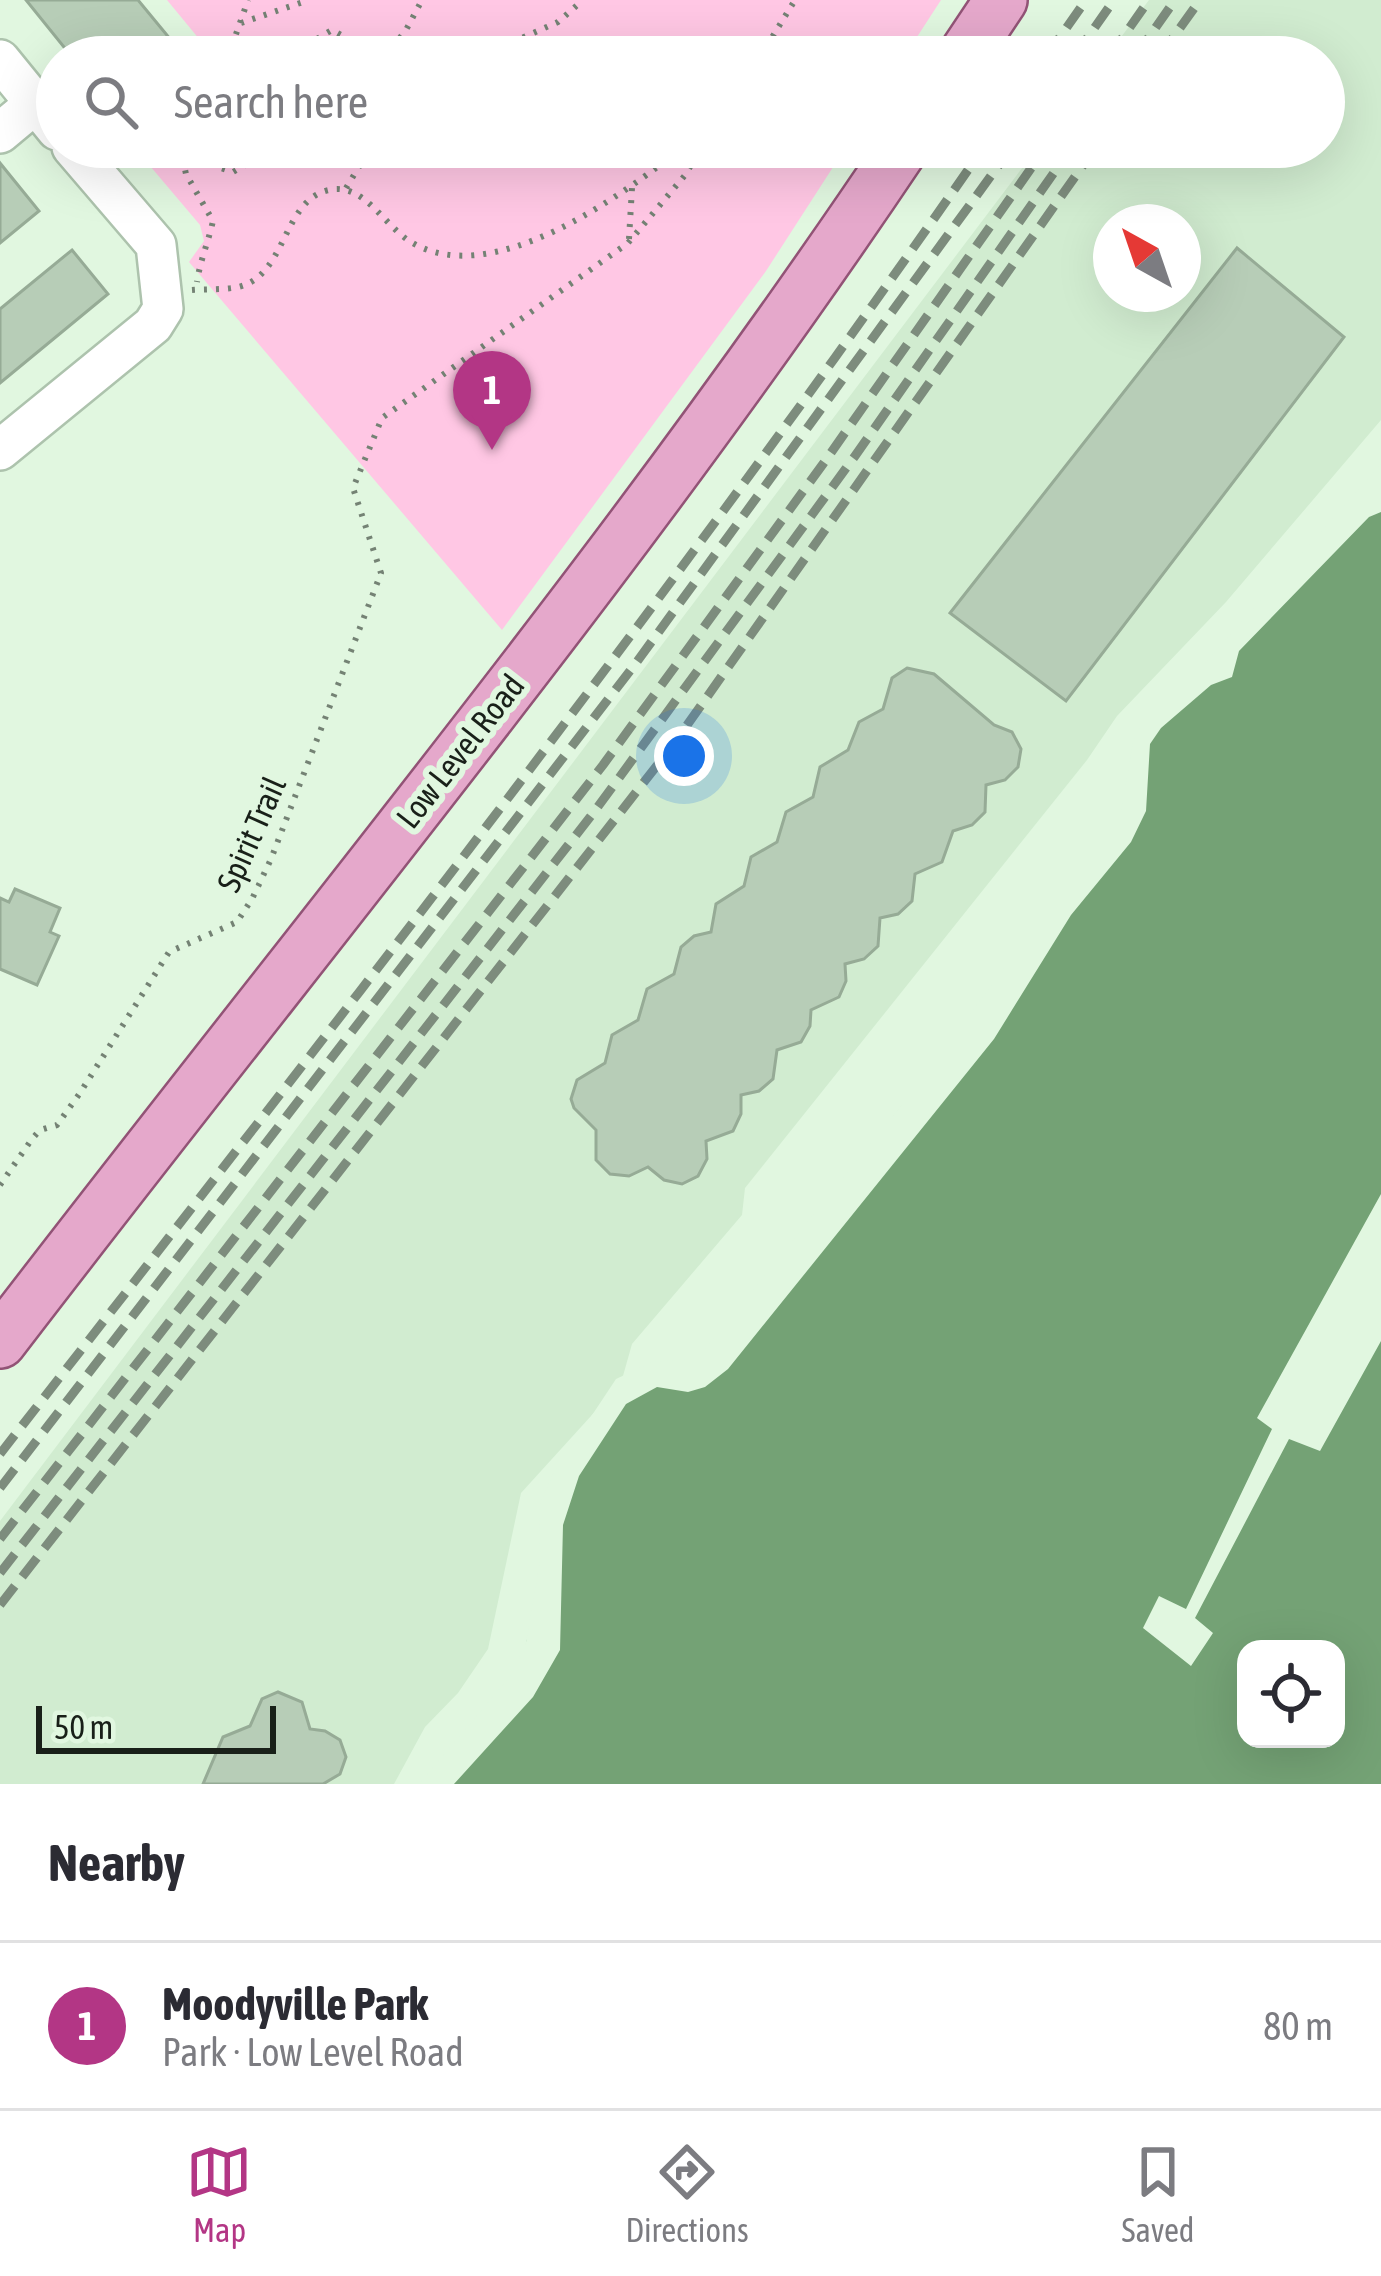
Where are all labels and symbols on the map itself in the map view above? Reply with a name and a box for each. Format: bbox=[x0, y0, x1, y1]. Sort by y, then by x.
north arrow bbox=[1093, 204, 1201, 312]
pin: 1 bbox=[453, 351, 531, 450]
street label: Low Level Road bbox=[388, 667, 532, 835]
your location bbox=[654, 726, 714, 786]
street label: Spirit Trail bbox=[209, 770, 293, 897]
scale bar bbox=[36, 1700, 276, 1753]

